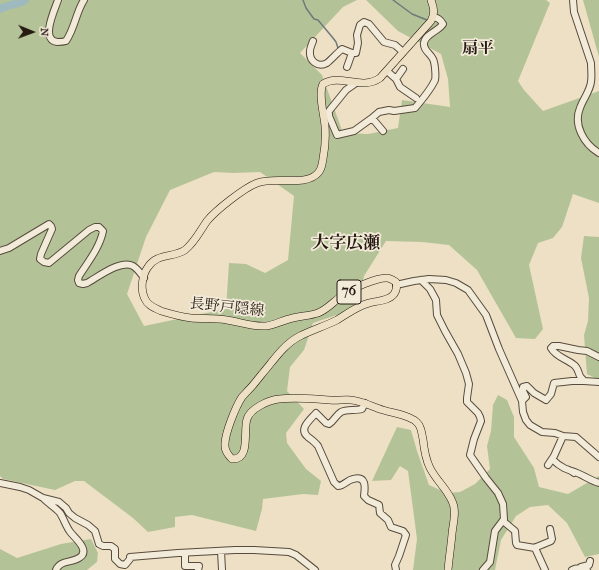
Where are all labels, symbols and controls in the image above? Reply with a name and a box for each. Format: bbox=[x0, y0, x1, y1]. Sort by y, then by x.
north arrow bbox=[12, 12, 52, 52]
text: N bbox=[38, 28, 51, 37]
district label: 扇平 bbox=[462, 39, 494, 59]
district label: 大字広瀬 bbox=[312, 234, 380, 254]
road number: 76 bbox=[337, 280, 361, 304]
street label: 長野戸隠線 bbox=[189, 295, 265, 321]

